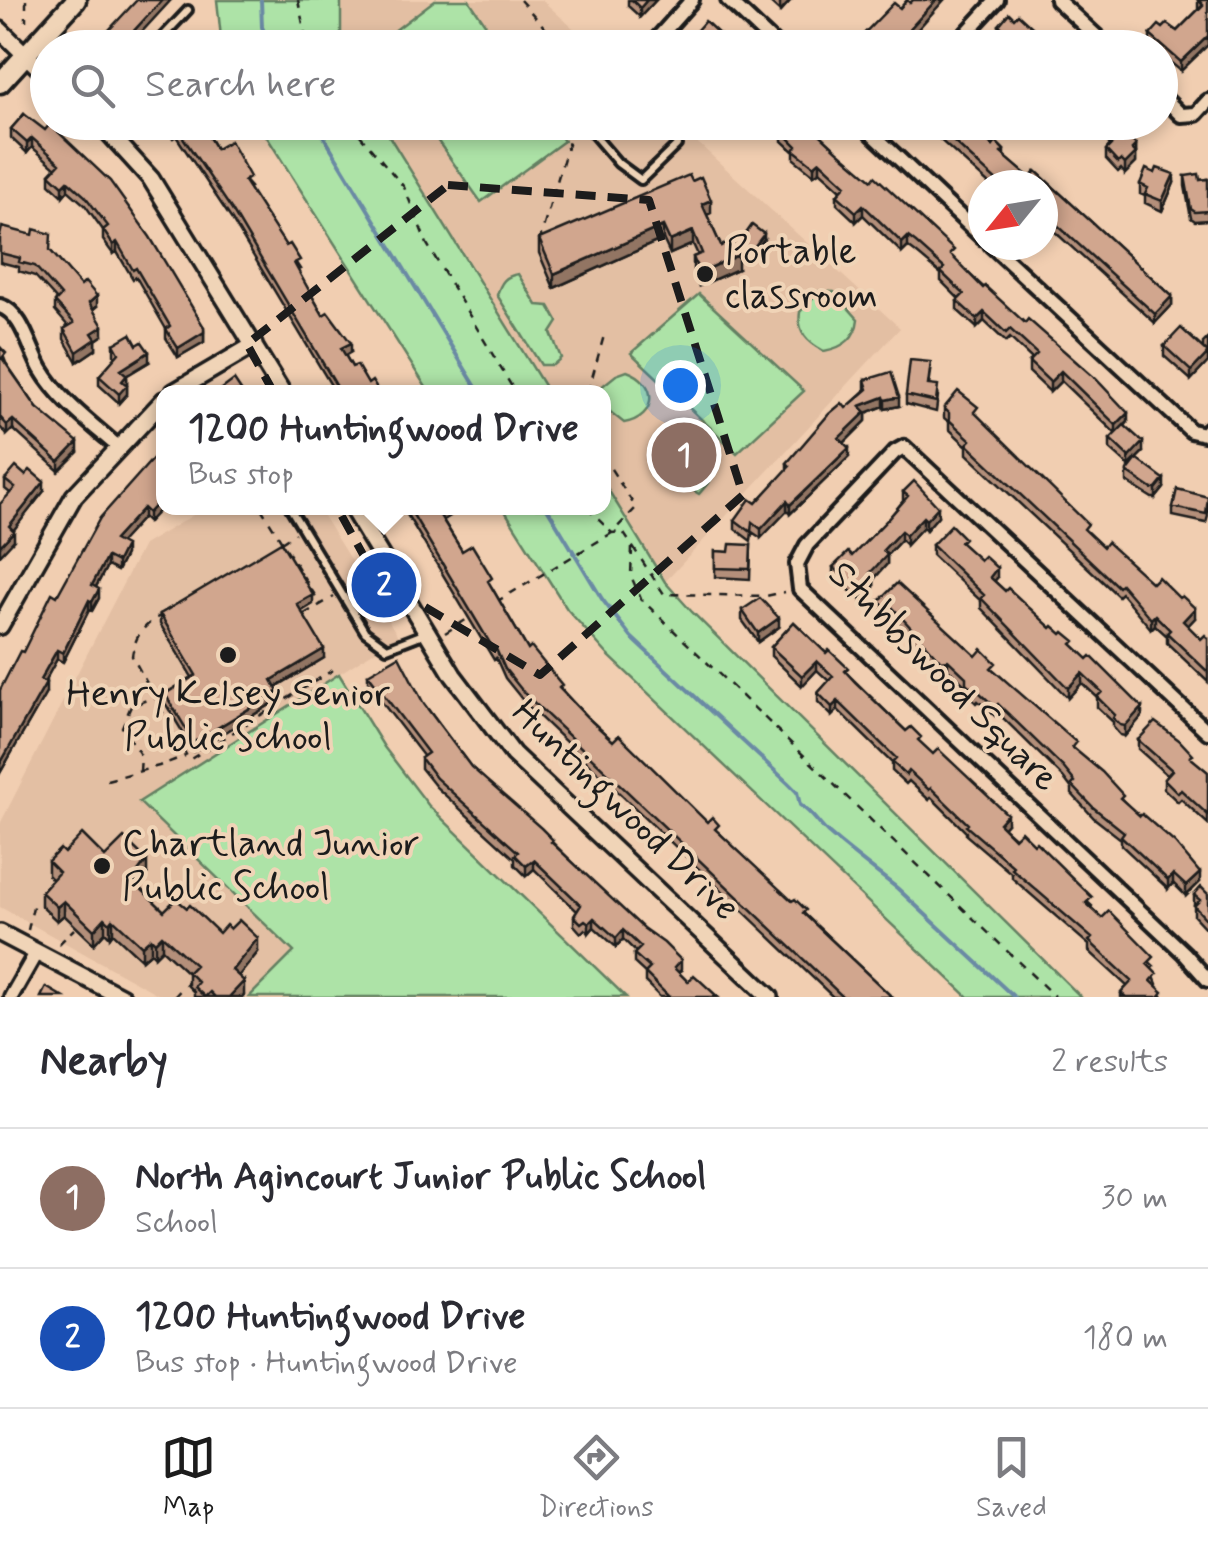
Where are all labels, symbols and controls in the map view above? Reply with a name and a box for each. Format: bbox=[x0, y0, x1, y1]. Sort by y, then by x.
search box bbox=[30, 30, 1178, 140]
icon: search bbox=[65, 58, 120, 113]
text: Search here bbox=[145, 61, 336, 110]
north arrow bbox=[968, 170, 1058, 260]
place label: Portable classroom bbox=[725, 228, 878, 321]
marker: Portable classroom bbox=[694, 263, 716, 285]
your location bbox=[655, 360, 706, 411]
popup bbox=[156, 385, 611, 515]
text: 1200 Huntingwood Drive bbox=[188, 405, 579, 454]
pin: 1 bbox=[652, 418, 716, 492]
text: Bus stop bbox=[188, 454, 294, 496]
pin: 2 bbox=[352, 548, 416, 622]
street label: Stubbswood Square bbox=[817, 551, 1069, 803]
marker: Henry Kelsey Senior Public School bbox=[217, 644, 239, 666]
place label: Henry Kelsey Senior Public School bbox=[66, 670, 390, 763]
street label: Huntingwood Drive bbox=[498, 689, 750, 935]
place label: Chartland Junior Public School bbox=[122, 820, 420, 913]
marker: Chartland Junior Public School bbox=[91, 855, 113, 877]
text: Nearby bbox=[40, 1035, 168, 1090]
text: 2 results bbox=[1051, 1041, 1168, 1083]
text: North Agincourt Junior Public School bbox=[135, 1153, 707, 1202]
text: 1 bbox=[65, 1177, 80, 1219]
text: 30 m bbox=[1101, 1177, 1168, 1219]
text: School bbox=[135, 1202, 218, 1244]
text: 1200 Huntingwood Drive bbox=[135, 1293, 526, 1342]
text: 2 bbox=[65, 1317, 80, 1359]
text: 180 m bbox=[1083, 1317, 1168, 1359]
text: Bus stop · Huntingwood Drive bbox=[135, 1342, 518, 1384]
tab: Map bbox=[161, 1430, 216, 1527]
tab: Directions bbox=[539, 1430, 654, 1527]
tab: Saved bbox=[976, 1430, 1047, 1527]

